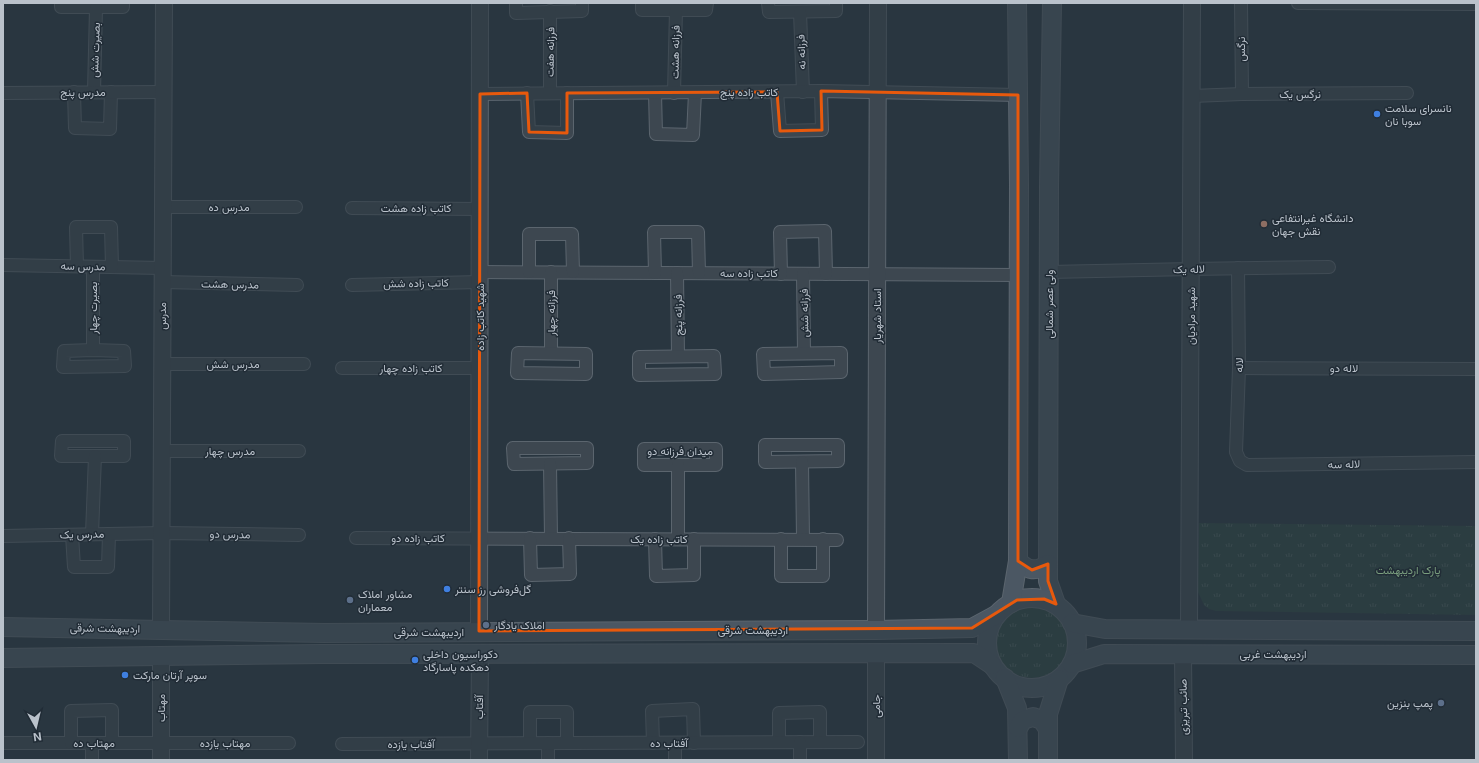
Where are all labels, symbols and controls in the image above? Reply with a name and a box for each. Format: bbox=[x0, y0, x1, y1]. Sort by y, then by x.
street label: بصیرت شش bbox=[87, 22, 103, 78]
street label: فرزانه هشت bbox=[668, 25, 682, 79]
street label: فرزانه هفت bbox=[543, 27, 557, 77]
street label: فرزانه نه bbox=[793, 34, 809, 70]
street label: نرگس bbox=[1234, 37, 1248, 61]
street label: مدرس پنج bbox=[60, 85, 106, 100]
street label: کاتب زاده پنج bbox=[720, 85, 778, 100]
street label: نرگس یک bbox=[1279, 87, 1321, 101]
place label: نانسرای سلامت سوبا نان bbox=[1385, 101, 1452, 128]
marker: نانسرای سلامت سوبا نان bbox=[1372, 109, 1382, 119]
street label: مدرس ده bbox=[208, 200, 250, 214]
street label: کاتب زاده هشت bbox=[381, 201, 451, 215]
place label: دانشگاه غیرانتفاعی نقش جهان bbox=[1272, 211, 1353, 238]
marker: دانشگاه غیرانتفاعی نقش جهان bbox=[1259, 219, 1269, 229]
street label: مدرس سه bbox=[60, 259, 106, 273]
street label: لاله یک bbox=[1173, 262, 1205, 276]
street label: کاتب زاده سه bbox=[720, 266, 778, 280]
street label: ولی عصر شمالی bbox=[1042, 269, 1056, 339]
street label: کاتب زاده شش bbox=[383, 275, 449, 291]
street label: مدرس هشت bbox=[201, 276, 259, 292]
street label: بصیرت چهار bbox=[86, 282, 101, 335]
street label: شهید کاتب زاده bbox=[473, 283, 487, 351]
street label: شهید مرادیان bbox=[1184, 287, 1198, 345]
street label: فرزانه شش bbox=[797, 288, 811, 338]
street label: استاد شهریار bbox=[870, 288, 884, 345]
street label: فرزانه چهار bbox=[544, 290, 559, 337]
street label: فرزانه پنج bbox=[671, 294, 686, 336]
street label: مدرس bbox=[155, 302, 169, 330]
street label: مدرس شش bbox=[207, 357, 260, 371]
street label: لاله bbox=[1232, 357, 1246, 373]
street label: کاتب زاده چهار bbox=[379, 361, 443, 376]
street label: لاله دو bbox=[1330, 361, 1358, 375]
street label: مدرس چهار bbox=[204, 444, 255, 459]
street label: میدان فرزانه دو bbox=[647, 444, 713, 458]
street label: لاله سه bbox=[1328, 457, 1360, 471]
street label: مدرس یک bbox=[60, 527, 105, 541]
street label: مدرس دو bbox=[209, 527, 251, 541]
street label: کاتب زاده دو bbox=[391, 531, 445, 545]
street label: کاتب زاده یک bbox=[630, 532, 688, 546]
park label: پارک اردیبهشت bbox=[1376, 563, 1440, 578]
place label: گل‌فروشی رز سنتر bbox=[454, 582, 531, 596]
marker: گل‌فروشی رز سنتر bbox=[442, 584, 452, 594]
place label: مشاور املاک معماران bbox=[358, 587, 413, 614]
marker: مشاور املاک معماران bbox=[345, 595, 355, 605]
place label: املاک یادگار bbox=[493, 618, 545, 632]
street label: اردیبهشت شرقی bbox=[70, 620, 140, 636]
marker: املاک یادگار bbox=[481, 620, 491, 630]
street label: اردیبهشت شرقی bbox=[718, 623, 788, 637]
street label: اردیبهشت شرقی bbox=[394, 625, 464, 639]
place label: دکوراسیون داخلی دهکده پاسارگاد bbox=[423, 647, 498, 675]
street label: اردیبهشت غربی bbox=[1239, 647, 1307, 661]
marker: دکوراسیون داخلی دهکده پاسارگاد bbox=[410, 655, 420, 665]
place label: سوپر آرتان مارکت bbox=[133, 668, 207, 683]
marker: سوپر آرتان مارکت bbox=[120, 670, 130, 680]
street label: صائب تبریزی bbox=[1176, 679, 1190, 735]
street label: آفتاب bbox=[472, 693, 486, 719]
street label: مهتاب bbox=[154, 694, 168, 722]
street label: جامی bbox=[869, 694, 883, 718]
place label: پمپ بنزین bbox=[1387, 696, 1433, 711]
marker: پمپ بنزین bbox=[1436, 698, 1446, 708]
north arrow bbox=[16, 707, 56, 747]
text: N bbox=[32, 729, 43, 744]
street label: مهتاب ده bbox=[73, 736, 115, 750]
street label: مهتاب یازده bbox=[200, 736, 251, 750]
street label: آفتاب ده bbox=[650, 736, 689, 750]
street label: آفتاب یازده bbox=[388, 737, 436, 751]

